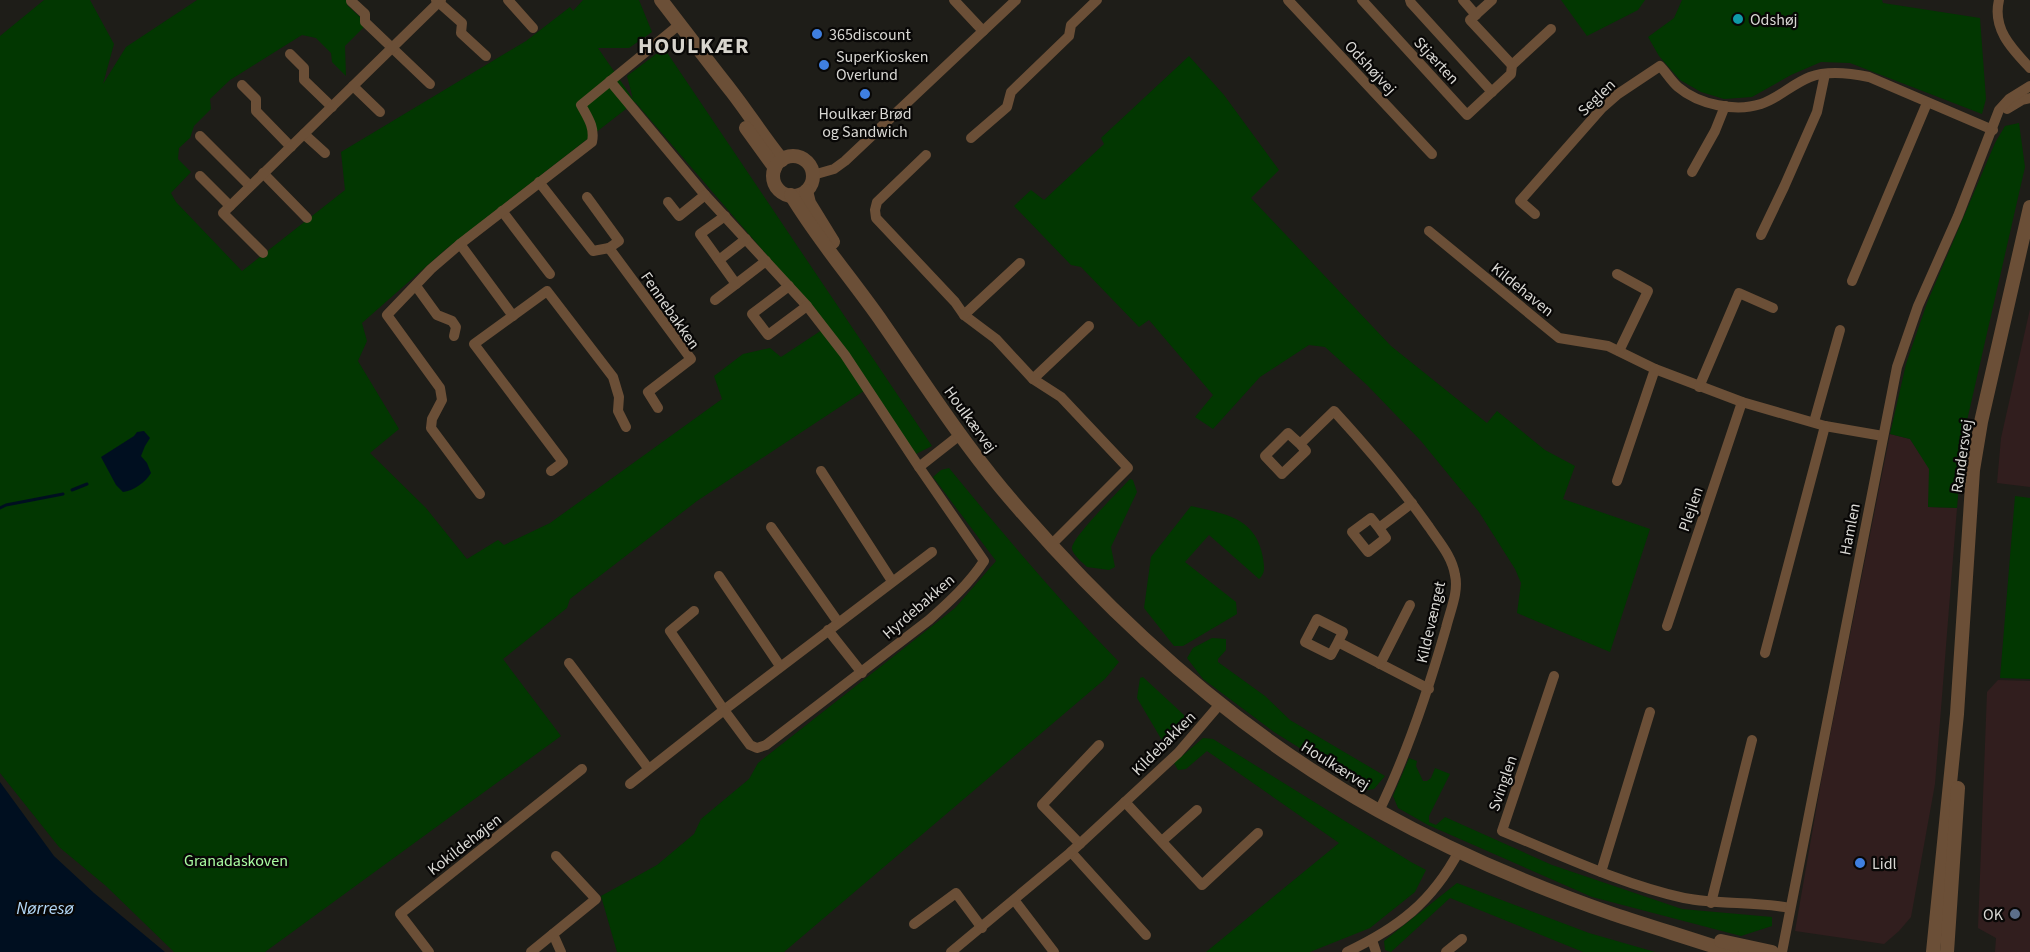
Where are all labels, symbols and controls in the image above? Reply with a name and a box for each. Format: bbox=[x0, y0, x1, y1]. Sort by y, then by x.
place label: Odshøj bbox=[1750, 9, 1798, 31]
marker: Odshøj bbox=[1731, 12, 1745, 26]
place label: 365discount bbox=[829, 24, 911, 46]
marker: 365discount bbox=[810, 27, 824, 41]
district label: HOULKÆR bbox=[638, 30, 750, 62]
street label: Stjærten bbox=[1409, 32, 1464, 89]
street label: Odshøjvej bbox=[1339, 36, 1401, 100]
place label: SuperKiosken Overlund bbox=[836, 46, 928, 86]
marker: SuperKiosken Overlund bbox=[817, 58, 831, 72]
street label: Seglen bbox=[1573, 74, 1621, 121]
marker: Houlkær Brød og Sandwich bbox=[858, 87, 872, 101]
place label: Houlkær Brød og Sandwich bbox=[818, 103, 912, 143]
street label: Kildehaven bbox=[1486, 258, 1558, 322]
street label: Fennebakken bbox=[635, 267, 705, 354]
street label: Houlkærvej bbox=[939, 382, 1002, 457]
street label: Randersvej bbox=[1946, 418, 1978, 494]
street label: Plejlen bbox=[1673, 484, 1709, 535]
street label: Hamlen bbox=[1834, 501, 1866, 557]
street label: Hyrdebakken bbox=[878, 569, 959, 644]
street label: Kildevænget bbox=[1411, 578, 1451, 665]
street label: Kildebakken bbox=[1127, 707, 1201, 781]
street label: Houlkærvej bbox=[1297, 736, 1374, 796]
street label: Svinglen bbox=[1483, 753, 1523, 814]
street label: Kokildehøjen bbox=[423, 809, 506, 881]
park label: Granadaskoven bbox=[184, 850, 288, 872]
place label: Lidl bbox=[1872, 853, 1897, 875]
marker: Lidl bbox=[1853, 856, 1867, 870]
water label: Nørresø bbox=[16, 896, 75, 921]
place label: OK bbox=[1983, 904, 2004, 926]
marker: OK bbox=[2008, 907, 2022, 921]

